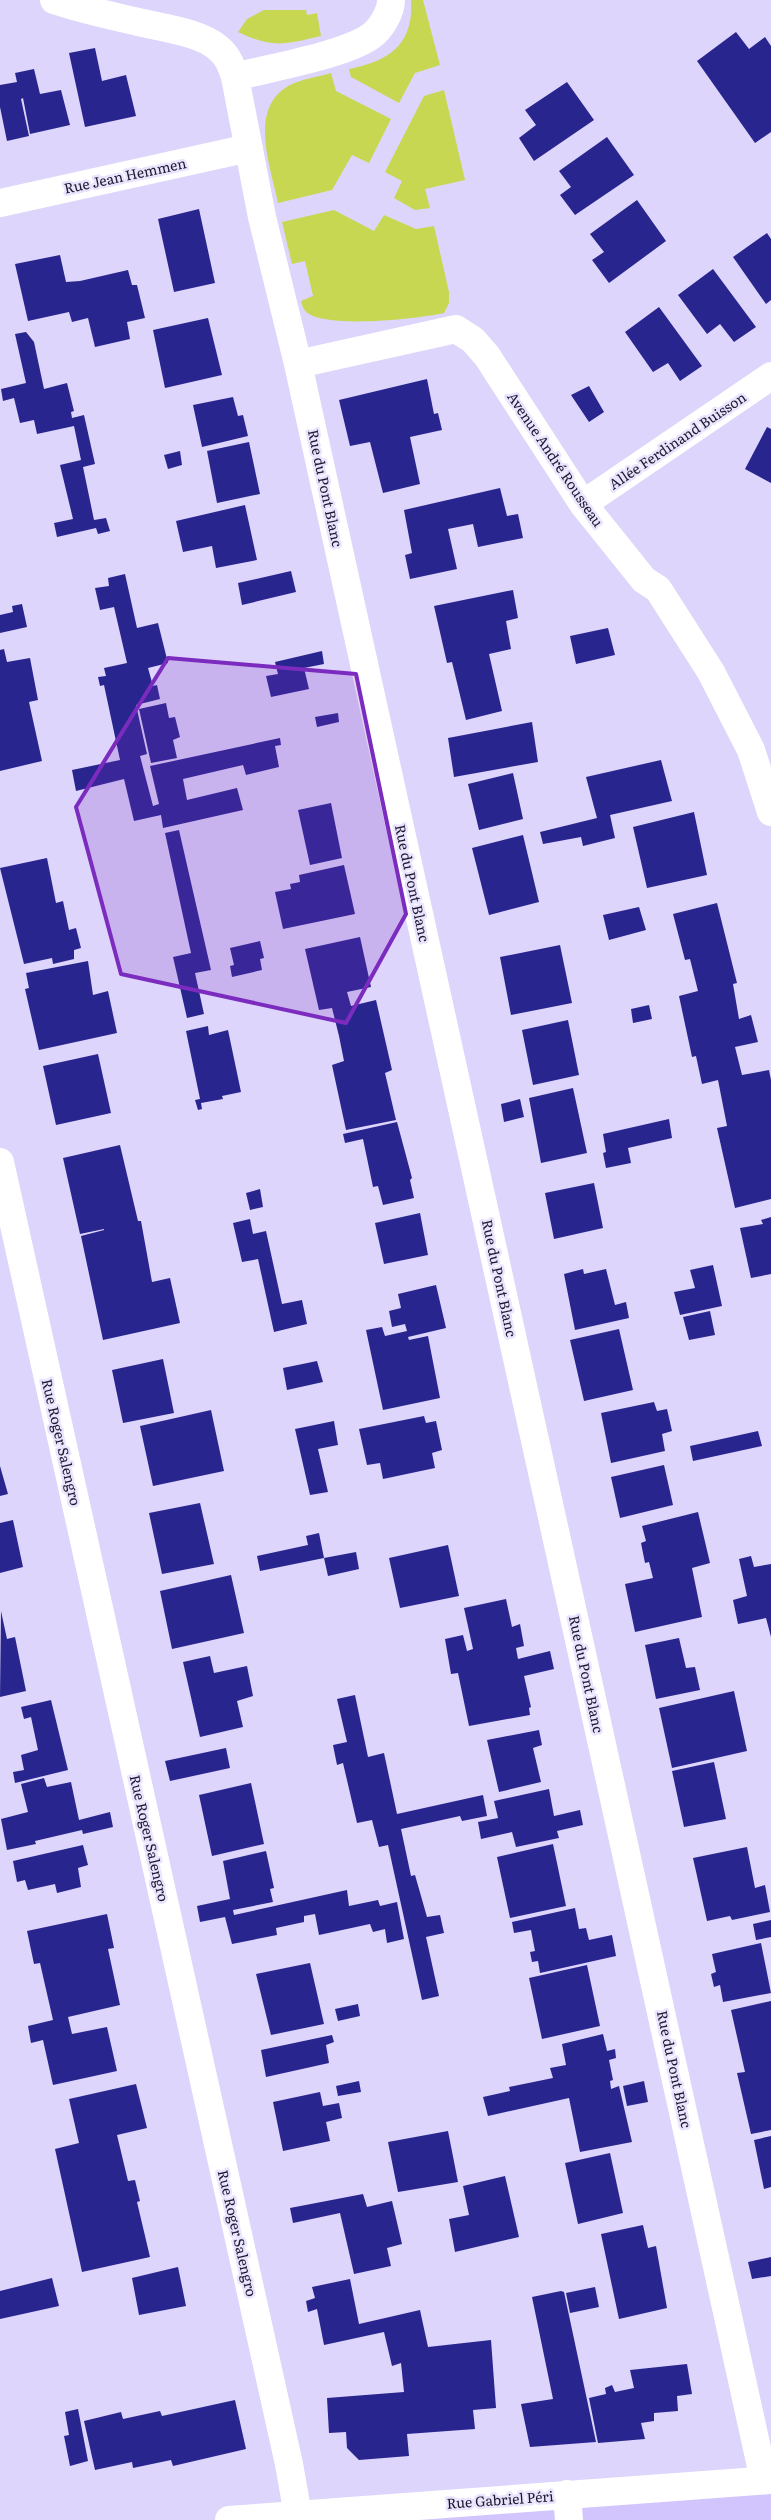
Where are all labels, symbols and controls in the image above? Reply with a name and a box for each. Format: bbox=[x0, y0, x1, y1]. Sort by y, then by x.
street label: Rue Jean Hemmen bbox=[62, 152, 188, 198]
street label: Allée Ferdinand Buisson bbox=[604, 386, 750, 494]
street label: Avenue André Rousseau bbox=[503, 388, 609, 531]
street label: Rue du Pont Blanc bbox=[304, 427, 348, 549]
street label: Rue du Pont Blanc bbox=[391, 822, 435, 944]
street label: Rue du Pont Blanc bbox=[478, 1217, 522, 1339]
street label: Rue Roger Salengro bbox=[38, 1377, 86, 1507]
street label: Rue du Pont Blanc bbox=[565, 1613, 609, 1735]
street label: Rue Roger Salengro bbox=[126, 1773, 174, 1903]
street label: Rue du Pont Blanc bbox=[653, 2008, 697, 2130]
street label: Rue Roger Salengro bbox=[214, 2168, 262, 2298]
street label: Rue Gabriel Péri bbox=[446, 2485, 554, 2513]

